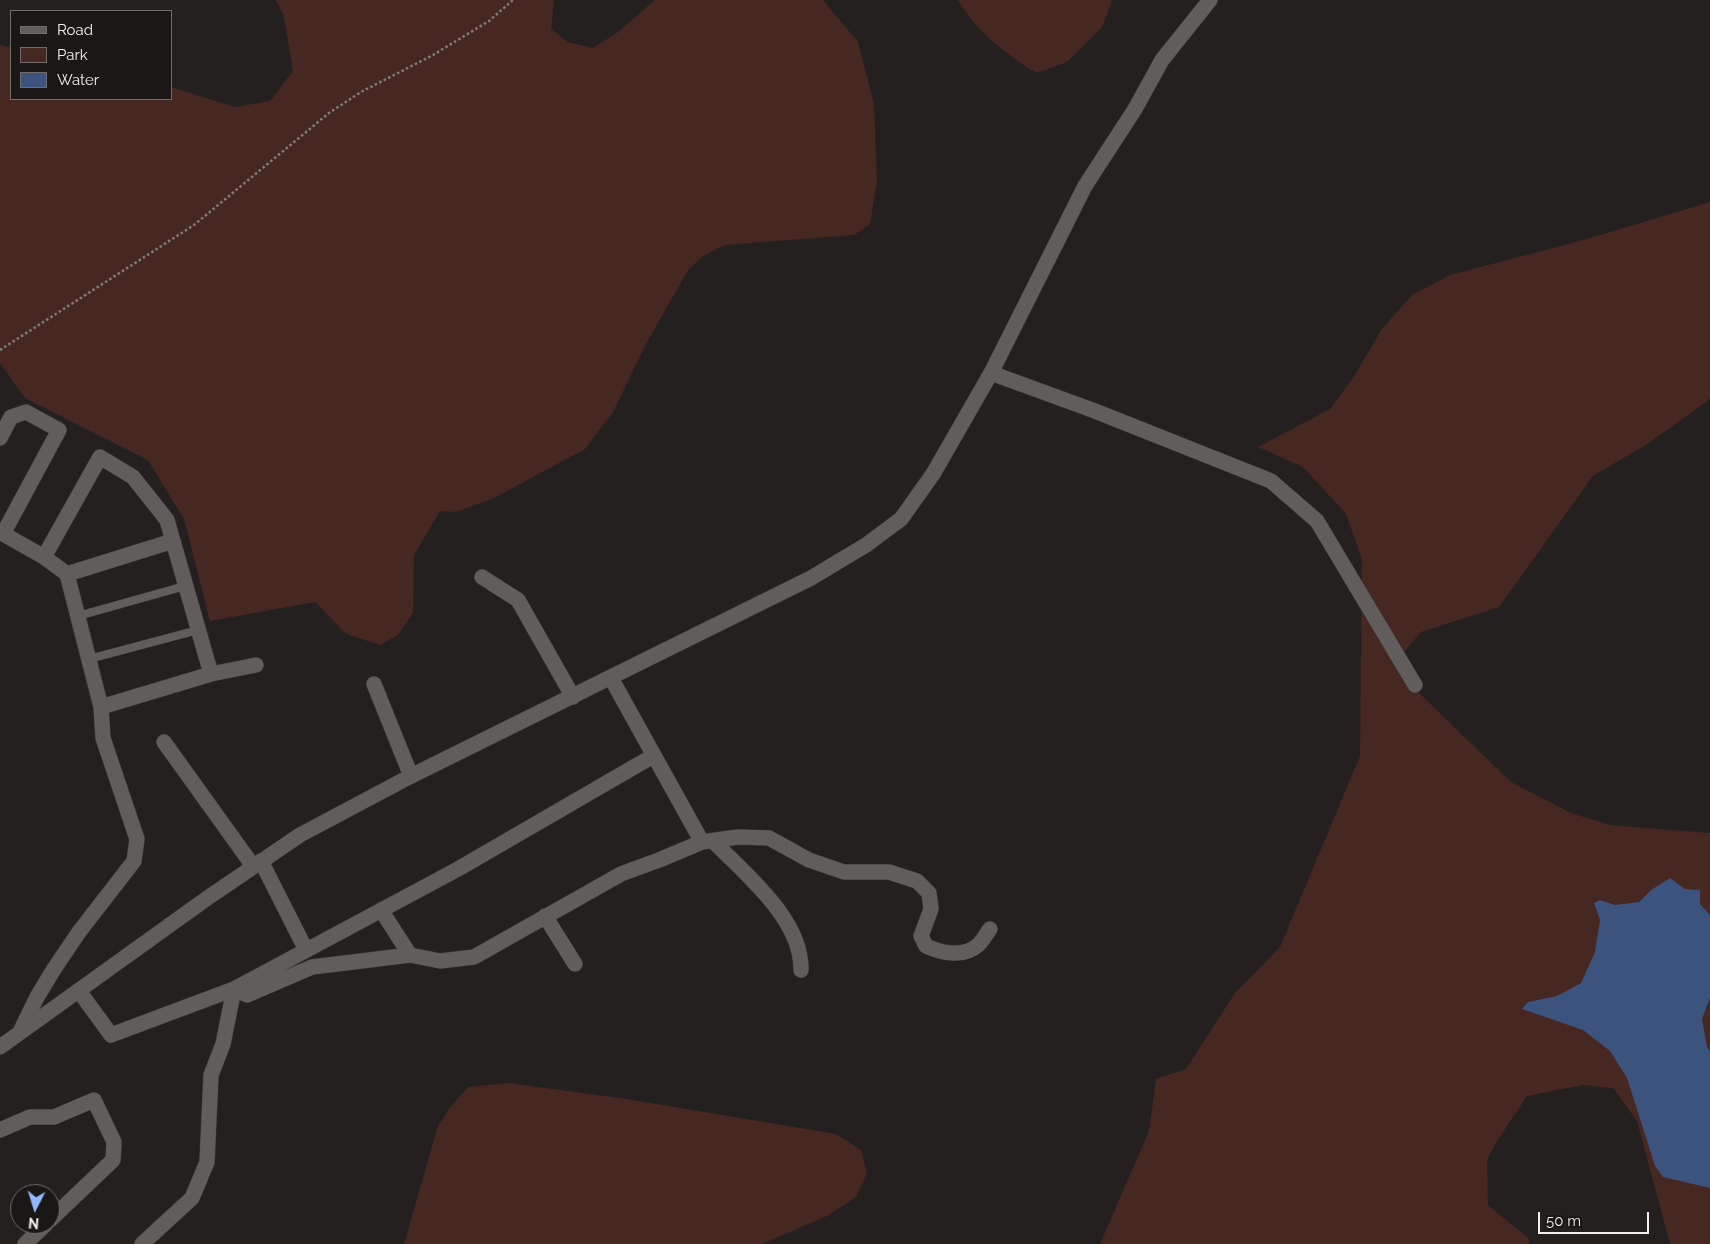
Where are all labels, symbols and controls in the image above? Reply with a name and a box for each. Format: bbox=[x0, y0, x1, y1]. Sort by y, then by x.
legend bbox=[10, 10, 172, 100]
text: Road bbox=[57, 21, 93, 39]
text: Park bbox=[57, 46, 88, 64]
text: Water bbox=[57, 71, 99, 89]
north arrow bbox=[10, 1184, 60, 1234]
scale bar bbox=[1540, 1202, 1651, 1234]
text: 50 m bbox=[1546, 1212, 1581, 1230]
text: N bbox=[28, 1215, 40, 1231]

